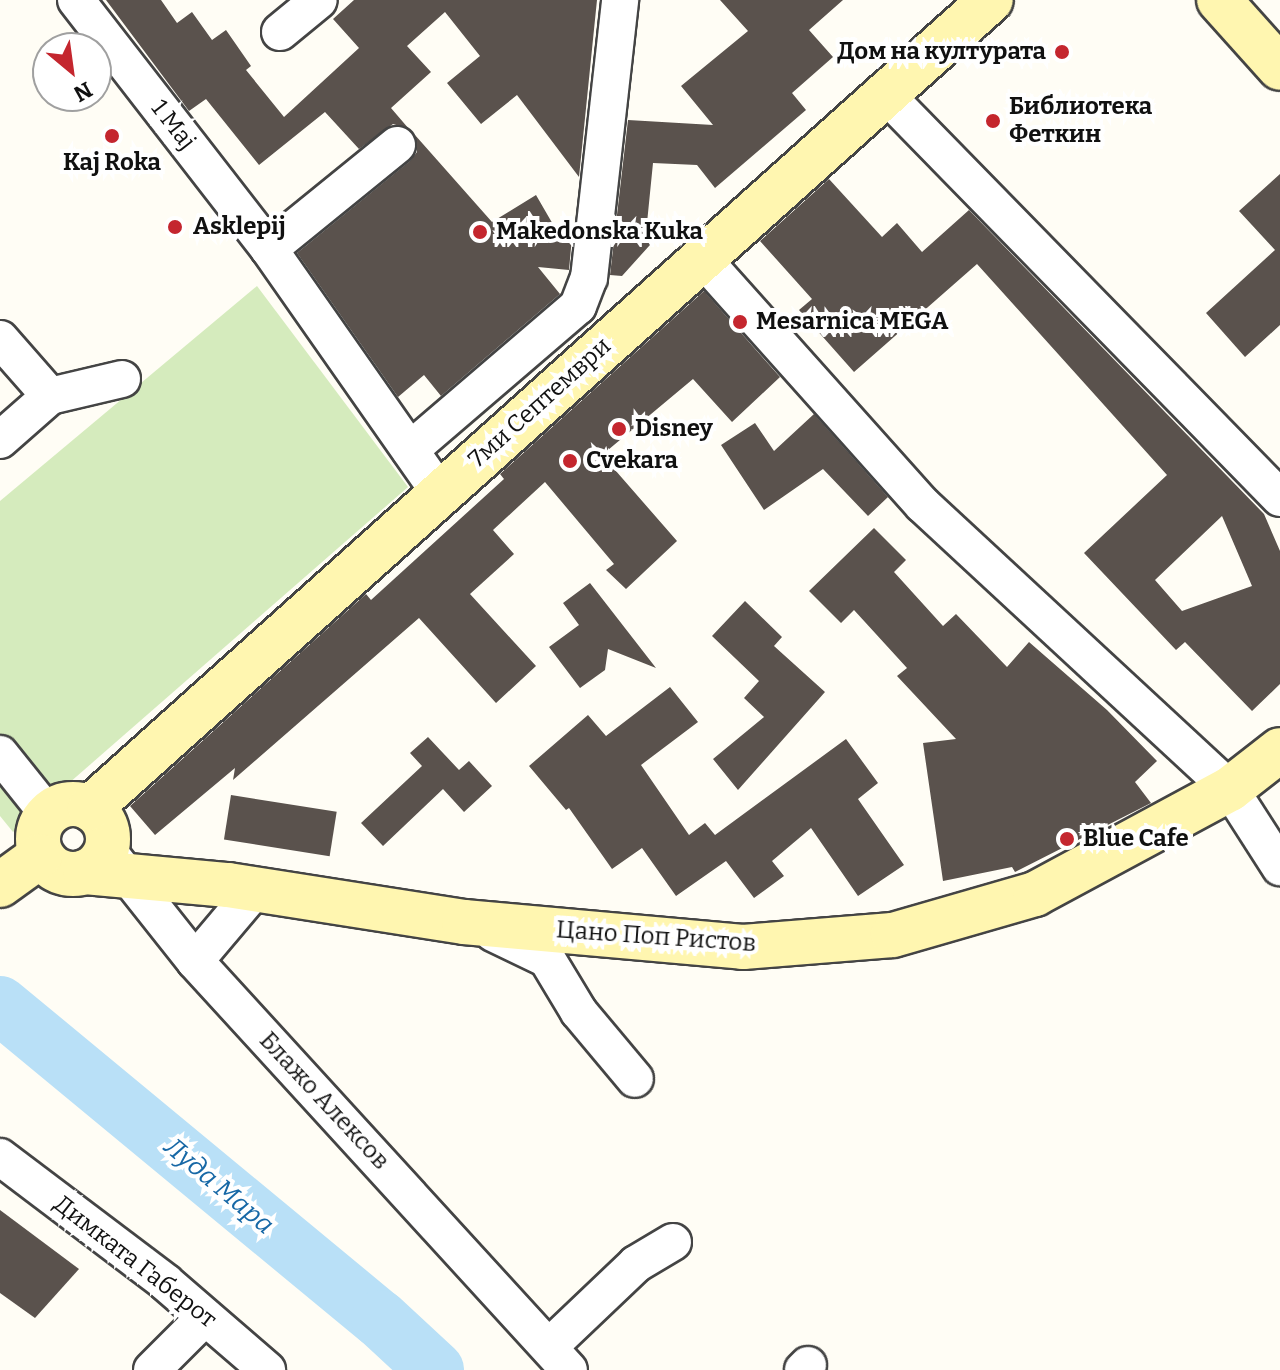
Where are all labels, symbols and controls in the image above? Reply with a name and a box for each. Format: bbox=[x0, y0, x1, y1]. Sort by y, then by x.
north arrow bbox=[32, 32, 112, 112]
place label: Дом на културата bbox=[837, 38, 1046, 66]
marker: Дом на културата bbox=[1053, 43, 1071, 61]
text: N bbox=[69, 76, 97, 108]
place label: Библиотека Феткин bbox=[1009, 93, 1152, 149]
street label: 1 Maj bbox=[145, 94, 201, 156]
marker: Библиотека Феткин bbox=[984, 112, 1002, 130]
marker: Kaj Roka bbox=[103, 127, 121, 145]
place label: Kaj Roka bbox=[63, 149, 161, 177]
place label: Asklepij bbox=[193, 213, 286, 241]
marker: Asklepij bbox=[164, 216, 186, 238]
place label: Makedonska Kuka bbox=[496, 218, 703, 246]
marker: Makedonska Kuka bbox=[471, 223, 489, 241]
place label: Mesarnica MEGA bbox=[756, 308, 948, 336]
marker: Mesarnica MEGA bbox=[731, 313, 749, 331]
street label: 7ми Септември bbox=[463, 332, 617, 474]
place label: Disney bbox=[635, 415, 713, 443]
marker: Disney bbox=[610, 420, 628, 438]
place label: Cvekara bbox=[586, 447, 678, 475]
marker: Cvekara bbox=[561, 452, 579, 470]
place label: Blue Cafe bbox=[1083, 825, 1189, 853]
marker: Blue Cafe bbox=[1058, 830, 1076, 848]
street label: Цано Поп Ристов bbox=[555, 916, 757, 958]
street label: Блажо Алексов bbox=[253, 1026, 395, 1176]
water label: Луда Мара bbox=[158, 1131, 280, 1241]
street label: Димката Габерот bbox=[48, 1190, 222, 1334]

